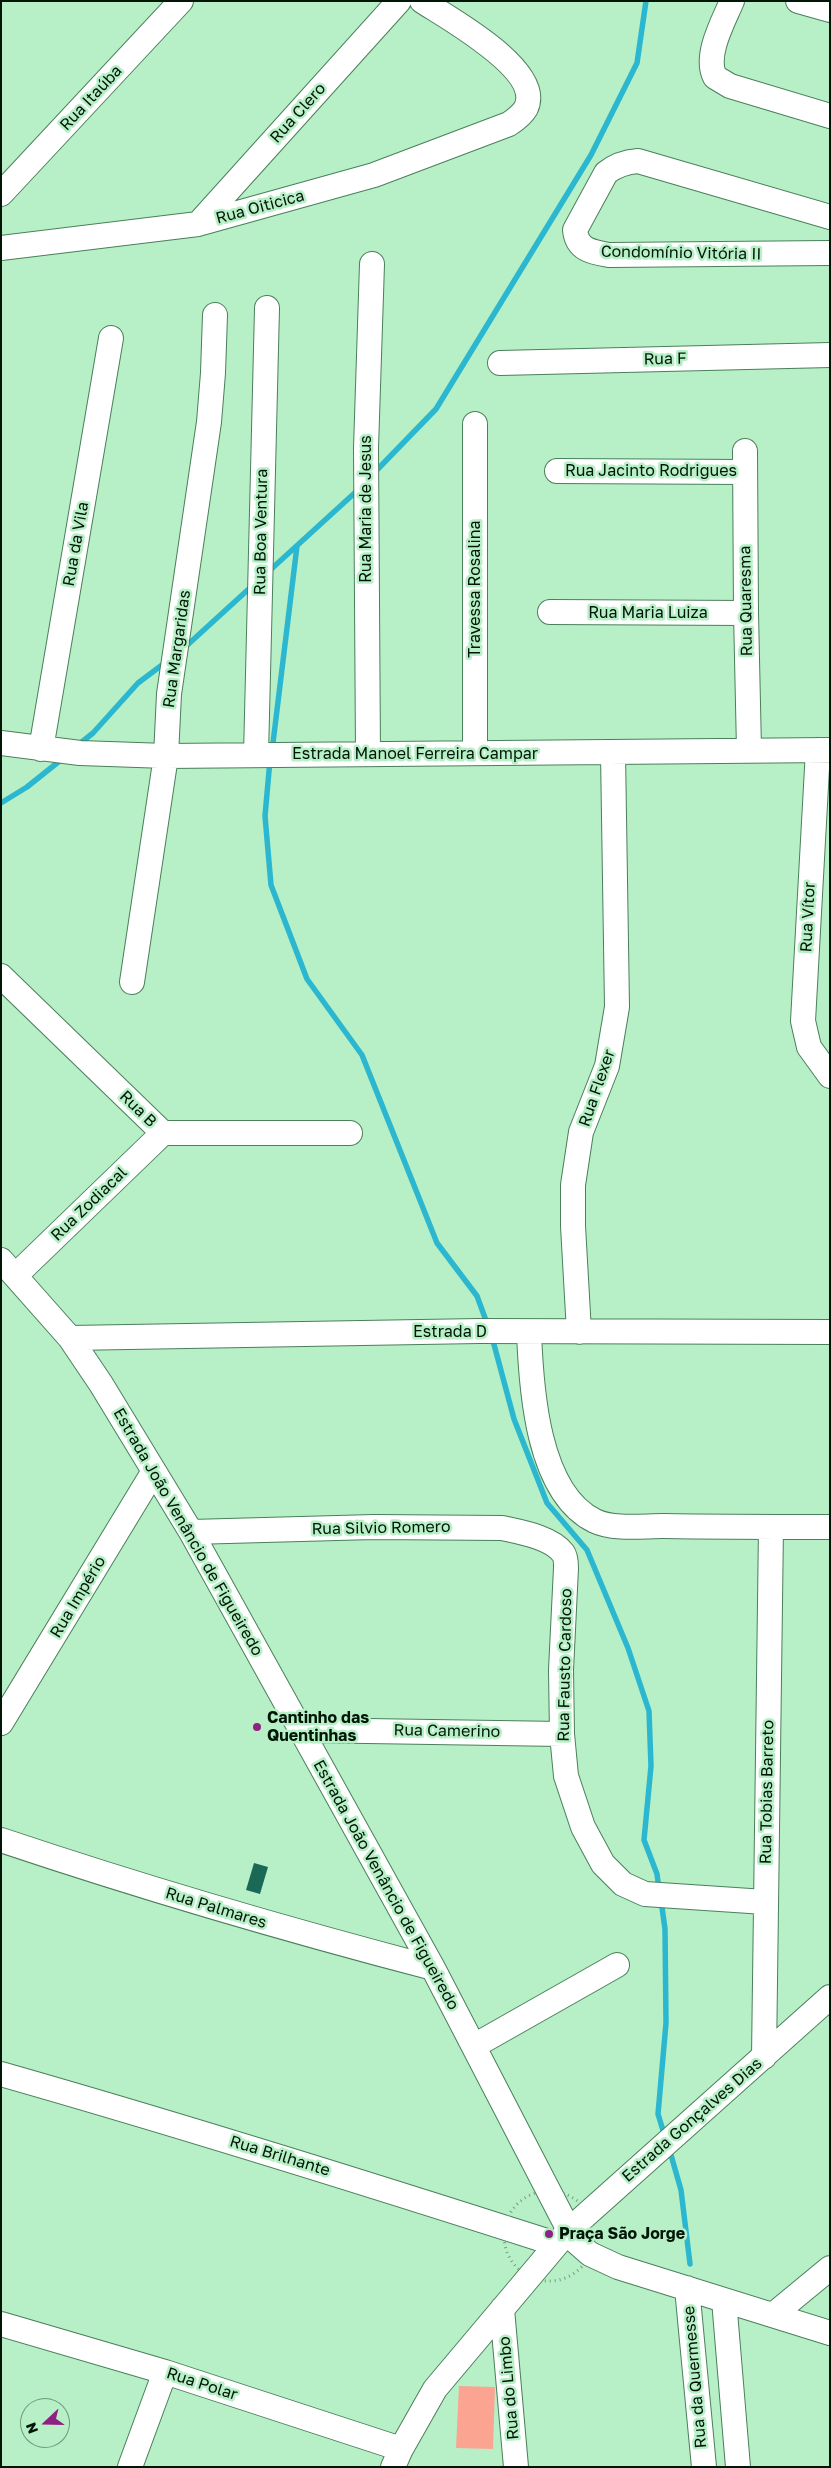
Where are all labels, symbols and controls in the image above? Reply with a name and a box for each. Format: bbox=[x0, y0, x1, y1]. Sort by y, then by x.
street label: Rua Itaúba bbox=[56, 61, 126, 135]
street label: Rua Clero bbox=[266, 79, 330, 147]
street label: Rua Oiticica bbox=[214, 186, 306, 228]
street label: Condomínio Vitória II bbox=[601, 242, 761, 264]
street label: Rua F bbox=[643, 349, 687, 369]
street label: Rua Maria de Jesus bbox=[356, 435, 376, 583]
street label: Rua Jacinto Rodrigues bbox=[565, 461, 737, 481]
street label: Rua Boa Ventura bbox=[250, 469, 272, 595]
street label: Rua da Vila bbox=[59, 500, 93, 588]
street label: Travessa Rosalina bbox=[465, 520, 485, 658]
street label: Rua Quaresma bbox=[735, 545, 757, 657]
street label: Rua Margaridas bbox=[159, 589, 195, 709]
street label: Rua Maria Luiza bbox=[588, 603, 708, 623]
street label: Estrada Manoel Ferreira Campar bbox=[292, 744, 538, 764]
street label: Rua Vítor bbox=[797, 881, 819, 953]
street label: Rua Flexer bbox=[575, 1047, 619, 1129]
street label: Rua B bbox=[116, 1087, 160, 1131]
street label: Rua Zodiacal bbox=[47, 1163, 131, 1245]
street label: Estrada D bbox=[413, 1322, 487, 1342]
street label: Estrada João Venâncio de Figueiredo bbox=[109, 1405, 267, 1659]
street label: Rua Silvio Romero bbox=[311, 1517, 451, 1539]
street label: Rua Império bbox=[46, 1553, 110, 1641]
street label: Rua Fausto Cardoso bbox=[554, 1588, 576, 1742]
place label: Cantinho das Quentinhas bbox=[267, 1708, 369, 1746]
street label: Rua Camerino bbox=[394, 1720, 500, 1742]
street label: Rua Tobias Barreto bbox=[756, 1720, 778, 1864]
marker: Cantinho das Quentinhas bbox=[251, 1721, 263, 1733]
street label: Estrada João Venâncio de Figueiredo bbox=[309, 1757, 463, 2013]
street label: Rua Palmares bbox=[163, 1883, 269, 1933]
street label: Estrada Gonçalves Dias bbox=[618, 2054, 766, 2186]
street label: Rua Brilhante bbox=[228, 2132, 332, 2180]
place label: Praça São Jorge bbox=[559, 2224, 685, 2244]
marker: Praça São Jorge bbox=[543, 2228, 555, 2240]
street label: Rua da Quermesse bbox=[679, 2305, 711, 2449]
street label: Rua do Limbo bbox=[495, 2335, 523, 2441]
street label: Rua Polar bbox=[164, 2363, 240, 2405]
north arrow bbox=[20, 2398, 70, 2448]
text: N bbox=[22, 2420, 41, 2436]

